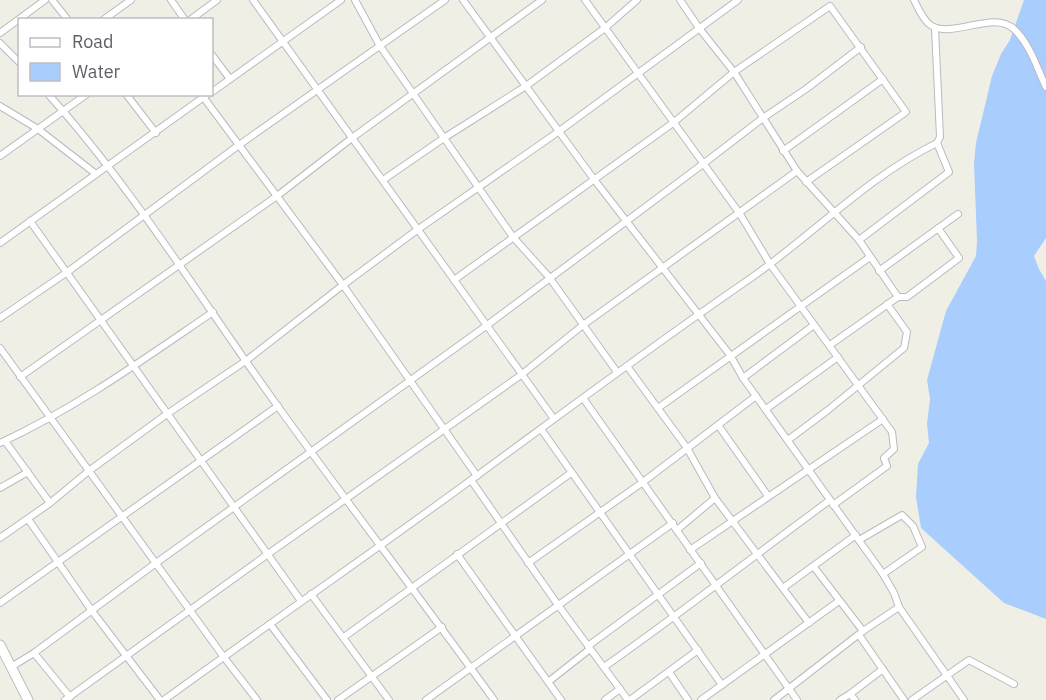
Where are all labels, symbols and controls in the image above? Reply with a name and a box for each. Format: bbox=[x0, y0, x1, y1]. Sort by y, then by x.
legend bbox=[18, 18, 213, 96]
text: Road bbox=[72, 30, 113, 53]
text: Water bbox=[72, 60, 121, 83]

